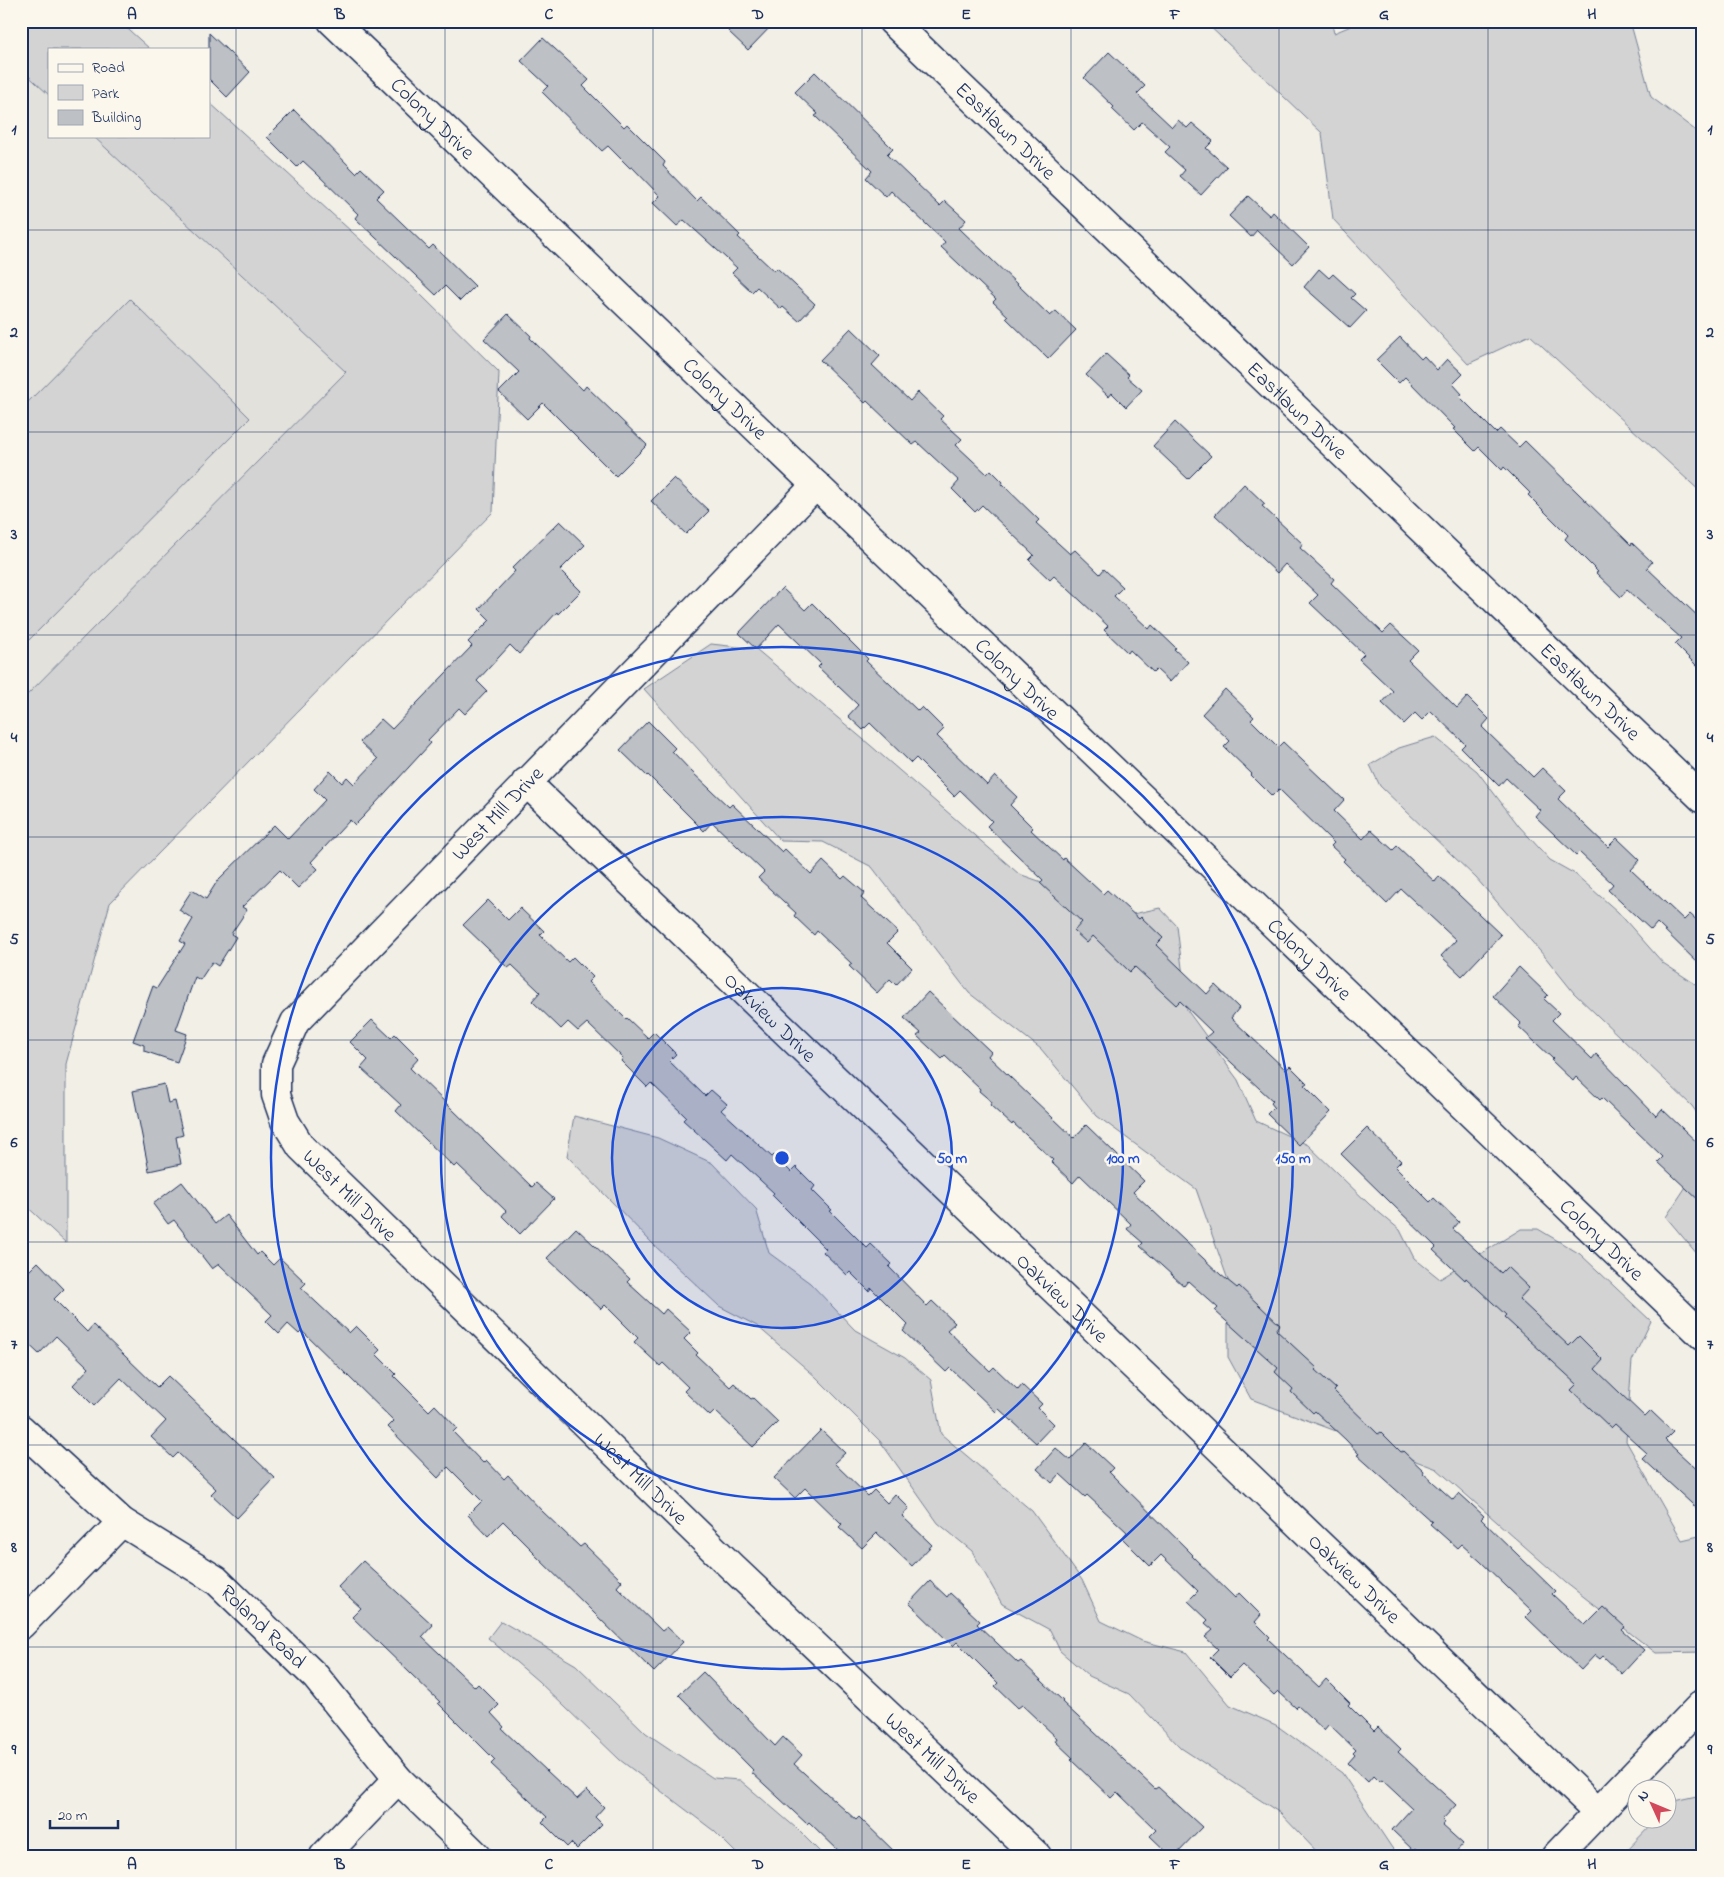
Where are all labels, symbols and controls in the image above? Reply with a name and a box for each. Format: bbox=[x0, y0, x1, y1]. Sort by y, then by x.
text: A bbox=[127, 3, 137, 27]
text: B bbox=[334, 3, 346, 27]
text: C bbox=[545, 3, 554, 27]
text: D bbox=[751, 3, 764, 27]
text: E bbox=[961, 3, 971, 27]
text: F bbox=[1169, 3, 1181, 27]
text: G bbox=[1379, 3, 1389, 27]
text: H bbox=[1587, 3, 1597, 27]
legend bbox=[48, 48, 210, 138]
text: Road bbox=[92, 57, 125, 79]
street label: Colony Drive bbox=[382, 71, 481, 168]
street label: Eastlawn Drive bbox=[947, 76, 1062, 188]
text: Park bbox=[92, 83, 120, 105]
text: Building bbox=[91, 107, 141, 130]
text: 1 bbox=[11, 118, 17, 142]
text: 1 bbox=[1707, 118, 1713, 142]
text: 2 bbox=[9, 321, 18, 345]
text: 2 bbox=[1705, 321, 1714, 345]
street label: Colony Drive bbox=[675, 352, 774, 448]
street label: Eastlawn Drive bbox=[1239, 356, 1354, 468]
text: 3 bbox=[10, 523, 18, 547]
text: 3 bbox=[1706, 523, 1714, 547]
street label: Colony Drive bbox=[967, 632, 1066, 728]
street label: Eastlawn Drive bbox=[1532, 637, 1647, 749]
text: 4 bbox=[10, 726, 18, 750]
text: 4 bbox=[1706, 726, 1714, 750]
street label: West Mill Drive bbox=[445, 760, 552, 868]
street label: Colony Drive bbox=[1259, 912, 1358, 1009]
text: 5 bbox=[9, 928, 19, 952]
text: 5 bbox=[1705, 928, 1715, 952]
street label: Oakview Drive bbox=[716, 966, 823, 1071]
text: 6 bbox=[9, 1131, 18, 1155]
text: 6 bbox=[1705, 1131, 1714, 1155]
street label: West Mill Drive bbox=[295, 1143, 403, 1250]
text: 50 m bbox=[937, 1148, 968, 1170]
text: 100 m bbox=[1106, 1148, 1140, 1170]
text: 150 m bbox=[1275, 1148, 1311, 1170]
centre of rings bbox=[773, 1149, 791, 1167]
street label: Colony Drive bbox=[1552, 1193, 1650, 1289]
street label: Oakview Drive bbox=[1008, 1247, 1115, 1351]
text: 7 bbox=[11, 1333, 18, 1357]
text: 7 bbox=[1707, 1333, 1714, 1357]
street label: West Mill Drive bbox=[586, 1427, 694, 1533]
street label: Oakview Drive bbox=[1300, 1528, 1407, 1632]
text: 8 bbox=[10, 1536, 17, 1560]
text: 8 bbox=[1706, 1536, 1713, 1560]
street label: Roland Road bbox=[212, 1579, 312, 1677]
street label: West Mill Drive bbox=[877, 1706, 986, 1812]
text: 9 bbox=[11, 1738, 17, 1762]
text: 9 bbox=[1707, 1738, 1713, 1762]
north arrow bbox=[1626, 1780, 1676, 1830]
text: N bbox=[1633, 1785, 1655, 1807]
scale bar bbox=[50, 1797, 118, 1829]
text: 20 m bbox=[58, 1805, 88, 1827]
text: A bbox=[127, 1853, 137, 1877]
text: B bbox=[334, 1853, 346, 1877]
text: C bbox=[545, 1853, 554, 1877]
text: D bbox=[751, 1853, 764, 1877]
text: E bbox=[961, 1853, 971, 1877]
text: F bbox=[1169, 1853, 1181, 1877]
text: G bbox=[1379, 1853, 1389, 1877]
text: H bbox=[1587, 1853, 1597, 1877]

